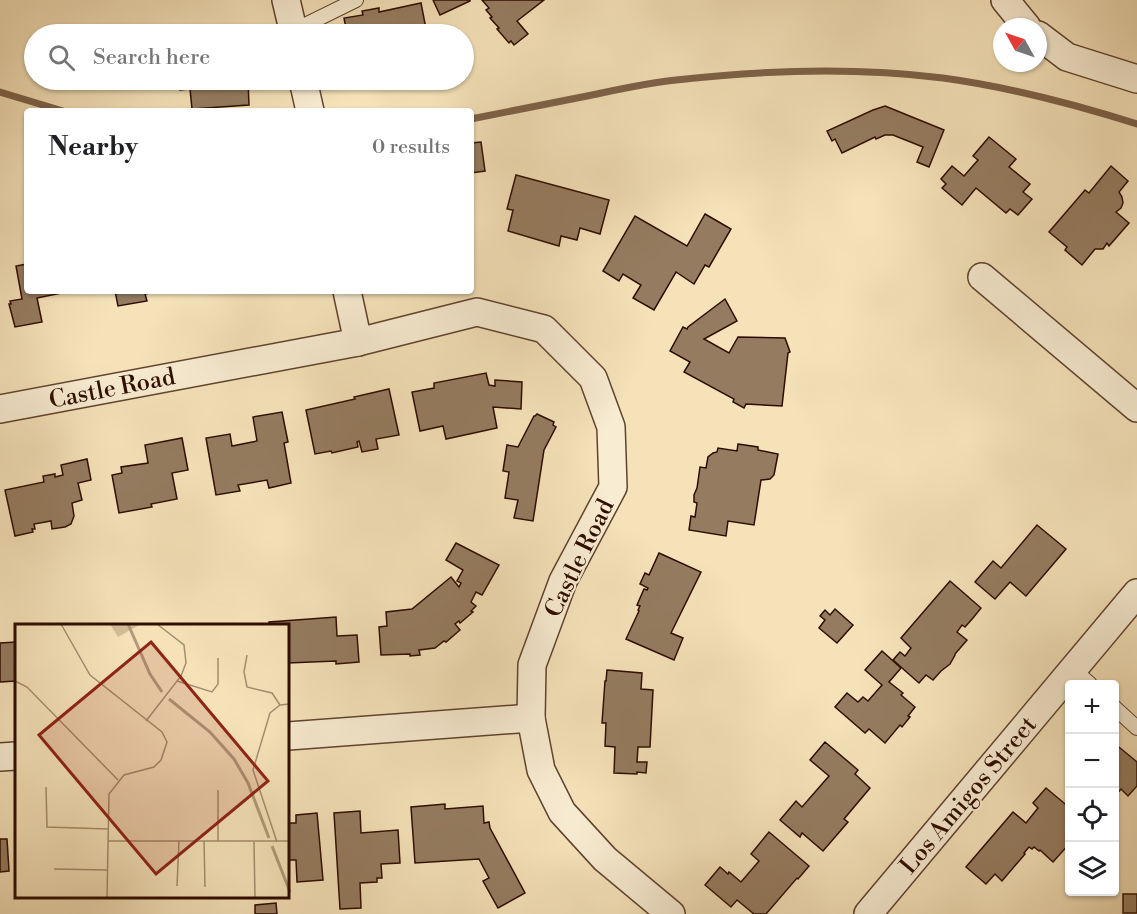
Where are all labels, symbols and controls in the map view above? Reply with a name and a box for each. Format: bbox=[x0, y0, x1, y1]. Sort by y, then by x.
north arrow bbox=[993, 18, 1047, 72]
search box bbox=[24, 24, 474, 90]
icon: search bbox=[45, 41, 78, 74]
text: Search here bbox=[93, 44, 210, 71]
text: Nearby bbox=[48, 131, 138, 163]
text: 0 results bbox=[372, 135, 450, 160]
street label: Castle Road bbox=[47, 362, 178, 416]
street label: Castle Road bbox=[538, 494, 622, 623]
inset map bbox=[15, 624, 290, 899]
map controls bbox=[1065, 680, 1119, 896]
button: + bbox=[1065, 680, 1119, 734]
street label: Los Amigos Street bbox=[894, 710, 1044, 881]
button: − bbox=[1065, 734, 1119, 788]
button: locate bbox=[1065, 788, 1119, 842]
button: layers bbox=[1065, 842, 1119, 896]

